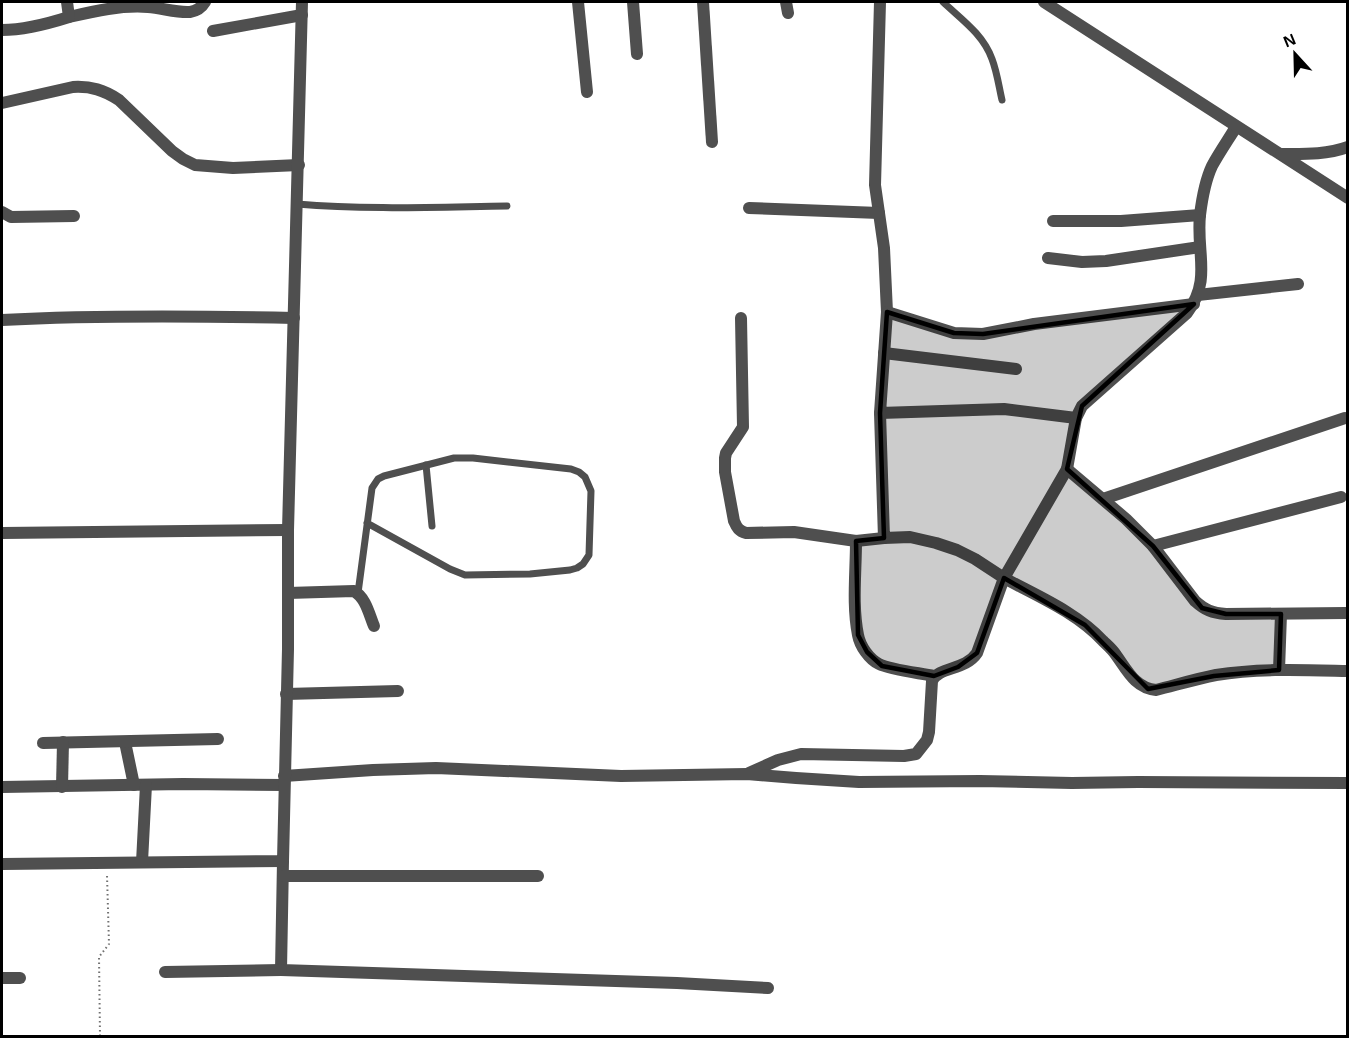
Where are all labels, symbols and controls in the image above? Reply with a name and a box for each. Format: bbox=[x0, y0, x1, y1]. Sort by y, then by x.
north arrow bbox=[1265, 24, 1325, 84]
text: N bbox=[1281, 31, 1298, 51]

